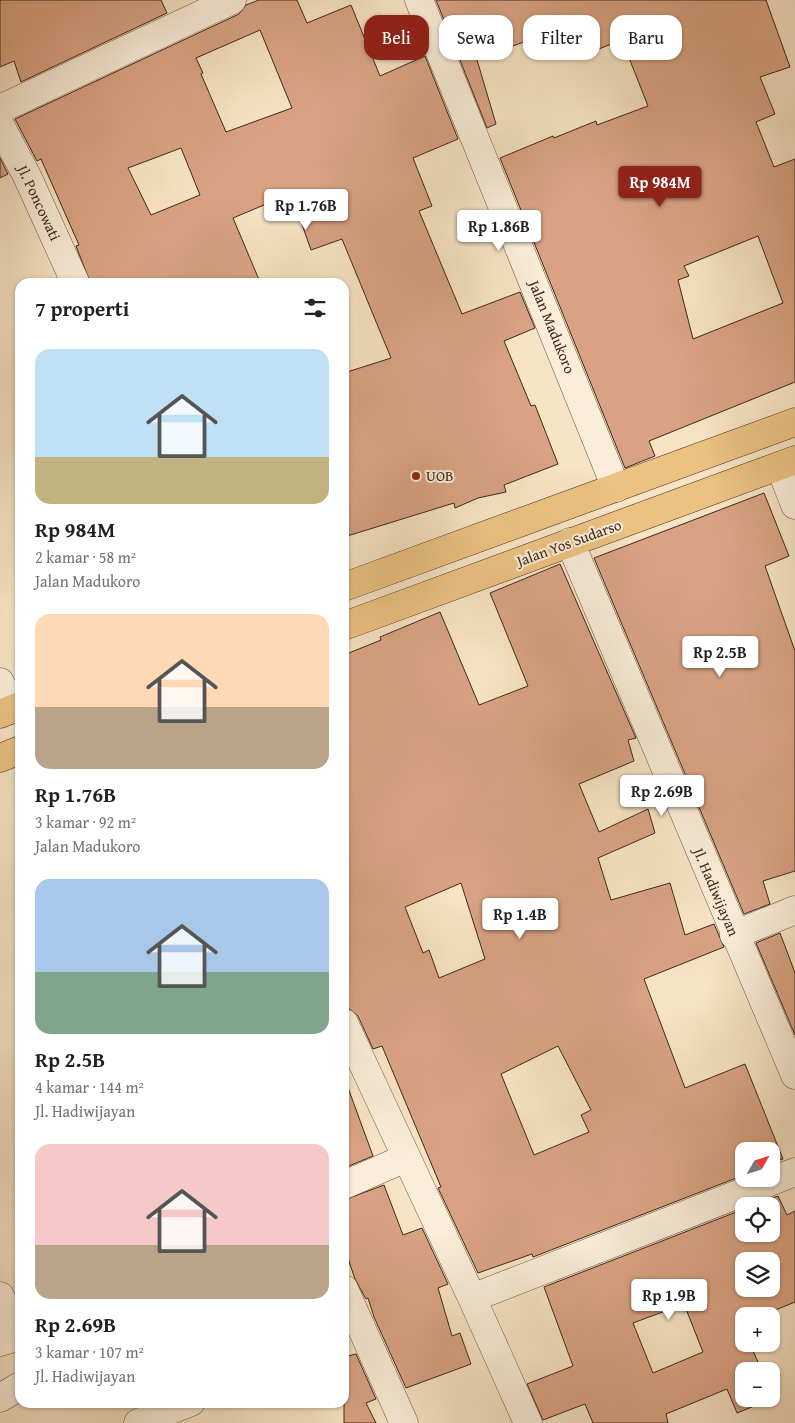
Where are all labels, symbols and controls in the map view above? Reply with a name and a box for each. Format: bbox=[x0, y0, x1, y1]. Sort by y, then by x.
chip: Beli bbox=[364, 15, 429, 60]
chip: Sewa bbox=[439, 15, 513, 60]
chip: Filter bbox=[523, 15, 600, 60]
chip: Baru bbox=[610, 15, 682, 60]
street label: Jl. Poncowati bbox=[12, 160, 66, 244]
pin: Rp 984M bbox=[614, 166, 706, 208]
text: Rp 984M bbox=[629, 170, 691, 194]
pin: Rp 1.76B bbox=[254, 188, 358, 231]
text: Rp 1.76B bbox=[275, 193, 337, 217]
pin: Rp 1.86B bbox=[447, 210, 551, 252]
text: Rp 1.86B bbox=[468, 214, 530, 238]
street label: Jalan Madukoro bbox=[523, 275, 581, 377]
text: 7 properti bbox=[35, 293, 129, 324]
icon: filters bbox=[301, 294, 329, 322]
icon: home bbox=[137, 381, 227, 471]
place label: UOB bbox=[426, 465, 454, 486]
marker: UOB bbox=[410, 470, 422, 482]
text: Rp 984M bbox=[35, 514, 115, 545]
street label: Jalan Yos Sudarso bbox=[512, 514, 625, 572]
text: 2 kamar · 58 m² bbox=[35, 545, 136, 569]
text: Jalan Madukoro bbox=[35, 569, 141, 593]
pin: Rp 2.5B bbox=[674, 636, 766, 678]
text: Rp 2.5B bbox=[693, 640, 747, 664]
icon: home bbox=[137, 646, 227, 736]
pin: Rp 2.69B bbox=[610, 774, 714, 817]
text: Rp 1.76B bbox=[35, 779, 116, 810]
text: Rp 2.69B bbox=[631, 779, 693, 803]
text: 3 kamar · 92 m² bbox=[35, 810, 136, 834]
text: Jalan Madukoro bbox=[35, 834, 141, 858]
street label: Jl. Hadiwijayan bbox=[688, 843, 745, 940]
pin: Rp 1.4B bbox=[474, 898, 566, 940]
text: Rp 1.4B bbox=[493, 902, 547, 926]
icon: home bbox=[137, 911, 227, 1001]
text: Rp 2.5B bbox=[35, 1044, 105, 1075]
text: 4 kamar · 144 m² bbox=[35, 1075, 144, 1099]
text: Jl. Hadiwijayan bbox=[35, 1099, 135, 1123]
north arrow bbox=[735, 1142, 780, 1188]
map controls bbox=[735, 1142, 780, 1407]
icon: home bbox=[137, 1176, 227, 1266]
button: locate bbox=[735, 1197, 780, 1242]
button: layers bbox=[735, 1252, 780, 1297]
pin: Rp 1.9B bbox=[623, 1278, 715, 1321]
text: Rp 1.9B bbox=[642, 1283, 696, 1307]
button: + bbox=[735, 1307, 780, 1352]
text: Rp 2.69B bbox=[35, 1309, 116, 1340]
text: 3 kamar · 107 m² bbox=[35, 1340, 144, 1364]
button: − bbox=[735, 1362, 780, 1407]
text: Jl. Hadiwijayan bbox=[35, 1364, 135, 1388]

